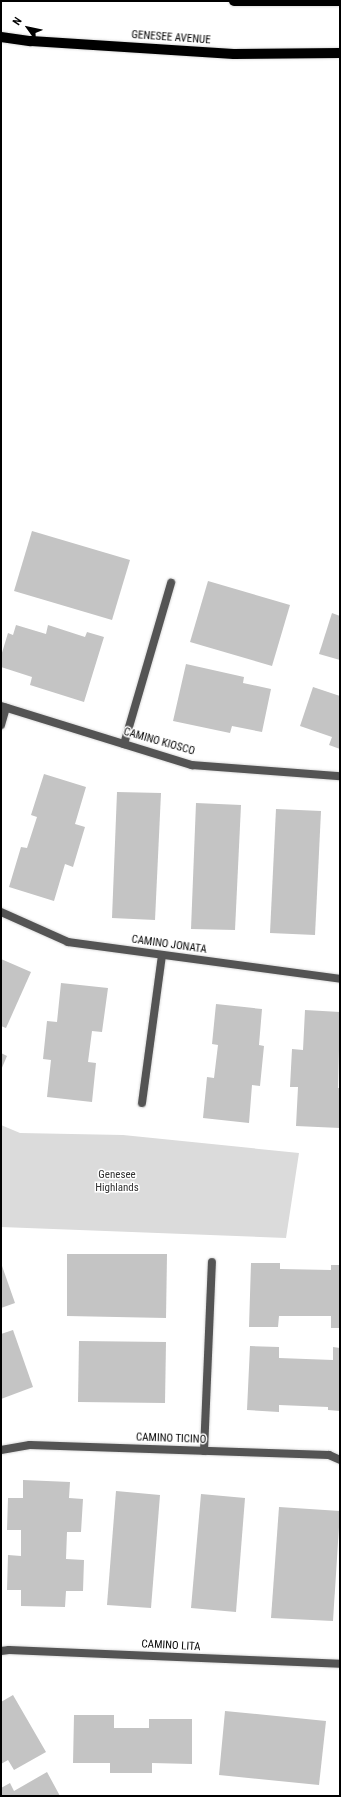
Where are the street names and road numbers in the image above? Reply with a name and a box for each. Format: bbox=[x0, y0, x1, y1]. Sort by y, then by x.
street label: GENESEE AVENUE bbox=[131, 29, 211, 47]
street label: CAMINO KIOSCO bbox=[122, 726, 196, 758]
street label: CAMINO JONATA bbox=[131, 933, 207, 957]
street label: CAMINO TICINO bbox=[136, 1431, 206, 1447]
street label: CAMINO LITA bbox=[141, 1638, 201, 1654]

